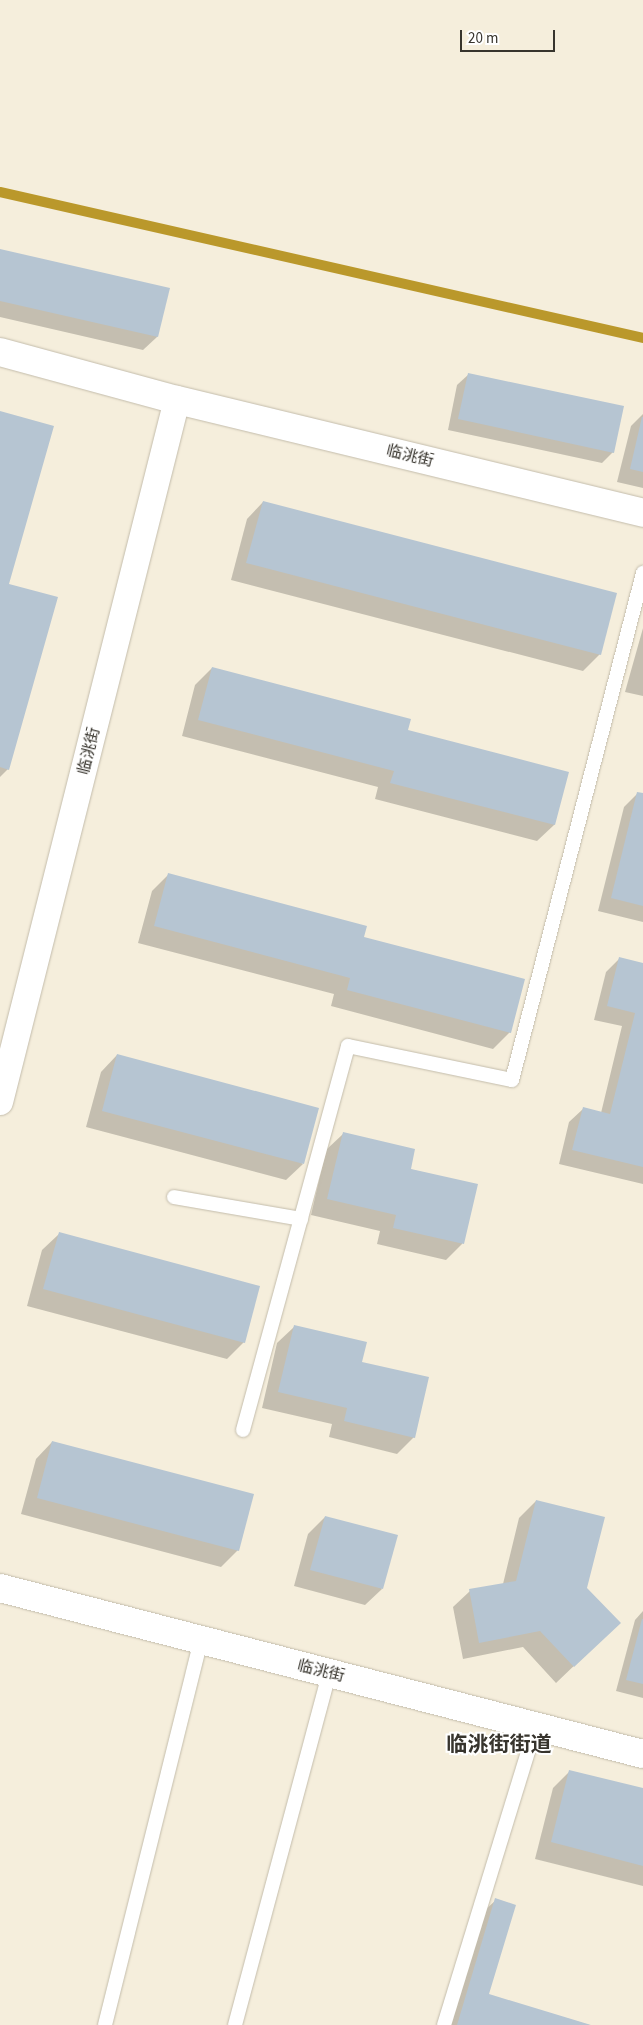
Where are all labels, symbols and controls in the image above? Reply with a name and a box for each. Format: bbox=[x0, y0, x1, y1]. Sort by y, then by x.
scale bar bbox=[463, 20, 558, 52]
text: 20 m bbox=[468, 28, 498, 49]
street label: 临洮街 bbox=[384, 441, 436, 471]
street label: 临洮街 bbox=[74, 725, 104, 777]
street label: 临洮街 bbox=[295, 1656, 347, 1686]
district label: 临洮街街道 bbox=[447, 1731, 551, 1757]

